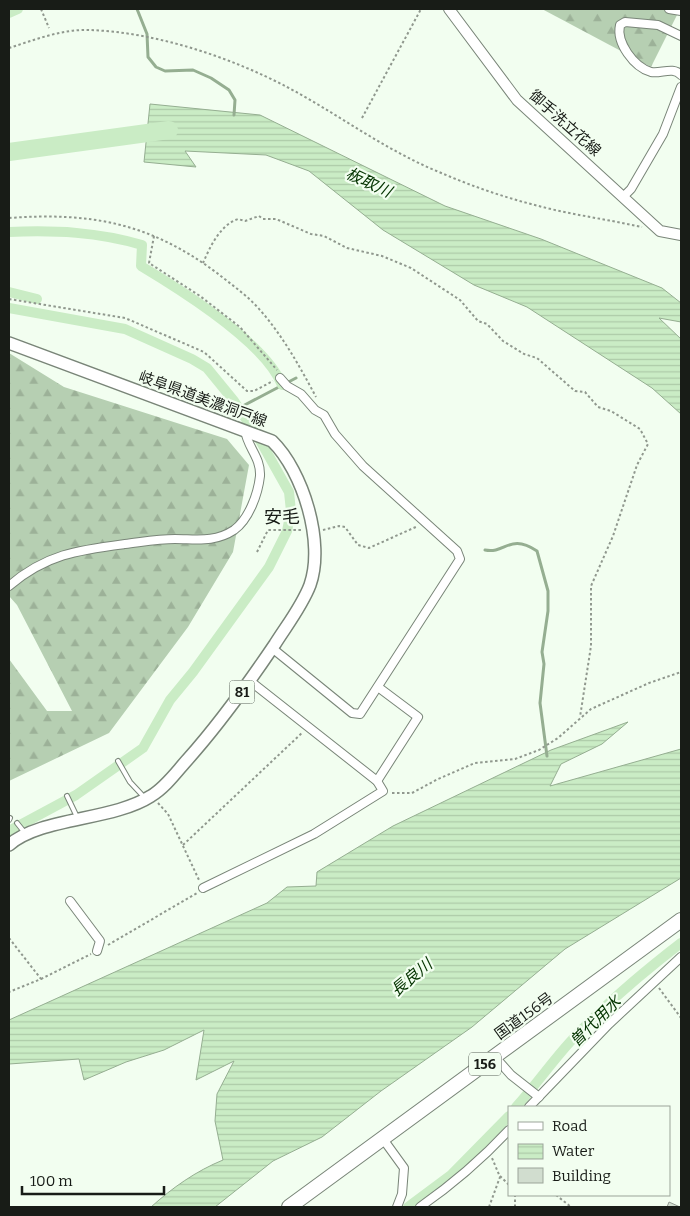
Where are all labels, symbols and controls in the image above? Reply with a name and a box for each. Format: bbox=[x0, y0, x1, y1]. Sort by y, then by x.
street label: 御手洗立花線 bbox=[526, 86, 604, 160]
water label: 板取川 bbox=[343, 164, 396, 202]
street label: 岐阜県道美濃洞戸線 bbox=[136, 367, 270, 431]
district label: 安毛 bbox=[264, 506, 300, 528]
road number: 81 bbox=[230, 680, 254, 704]
water label: 長良川 bbox=[387, 953, 437, 1000]
street label: 国道156号 bbox=[491, 989, 557, 1043]
water label: 曽代用水 bbox=[566, 991, 626, 1051]
road number: 156 bbox=[469, 1052, 501, 1076]
legend bbox=[508, 1106, 670, 1196]
text: Road bbox=[552, 1117, 587, 1135]
text: Water bbox=[552, 1142, 595, 1160]
scale bar bbox=[22, 1164, 165, 1196]
text: Building bbox=[552, 1167, 611, 1185]
text: 100 m bbox=[30, 1172, 73, 1190]

